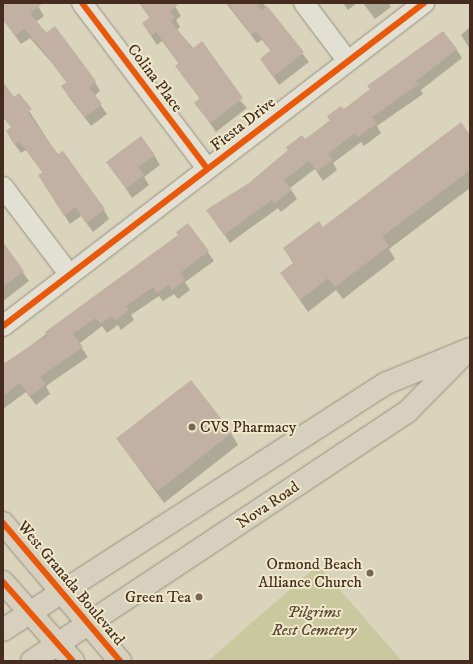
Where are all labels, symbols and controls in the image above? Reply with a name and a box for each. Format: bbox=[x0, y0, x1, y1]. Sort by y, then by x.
street label: Colina Place bbox=[123, 40, 187, 116]
street label: Fiesta Drive bbox=[207, 93, 279, 155]
place label: CVS Pharmacy bbox=[200, 417, 296, 437]
marker: CVS Pharmacy bbox=[187, 422, 197, 432]
street label: Nova Road bbox=[233, 477, 303, 533]
street label: West Granada Boulevard bbox=[13, 517, 129, 649]
place label: Ormond Beach Alliance Church bbox=[258, 554, 362, 592]
marker: Ormond Beach Alliance Church bbox=[365, 568, 375, 578]
place label: Green Tea bbox=[125, 587, 191, 607]
marker: Green Tea bbox=[194, 592, 204, 602]
park label: Pilgrims Rest Cemetery bbox=[272, 602, 356, 640]

